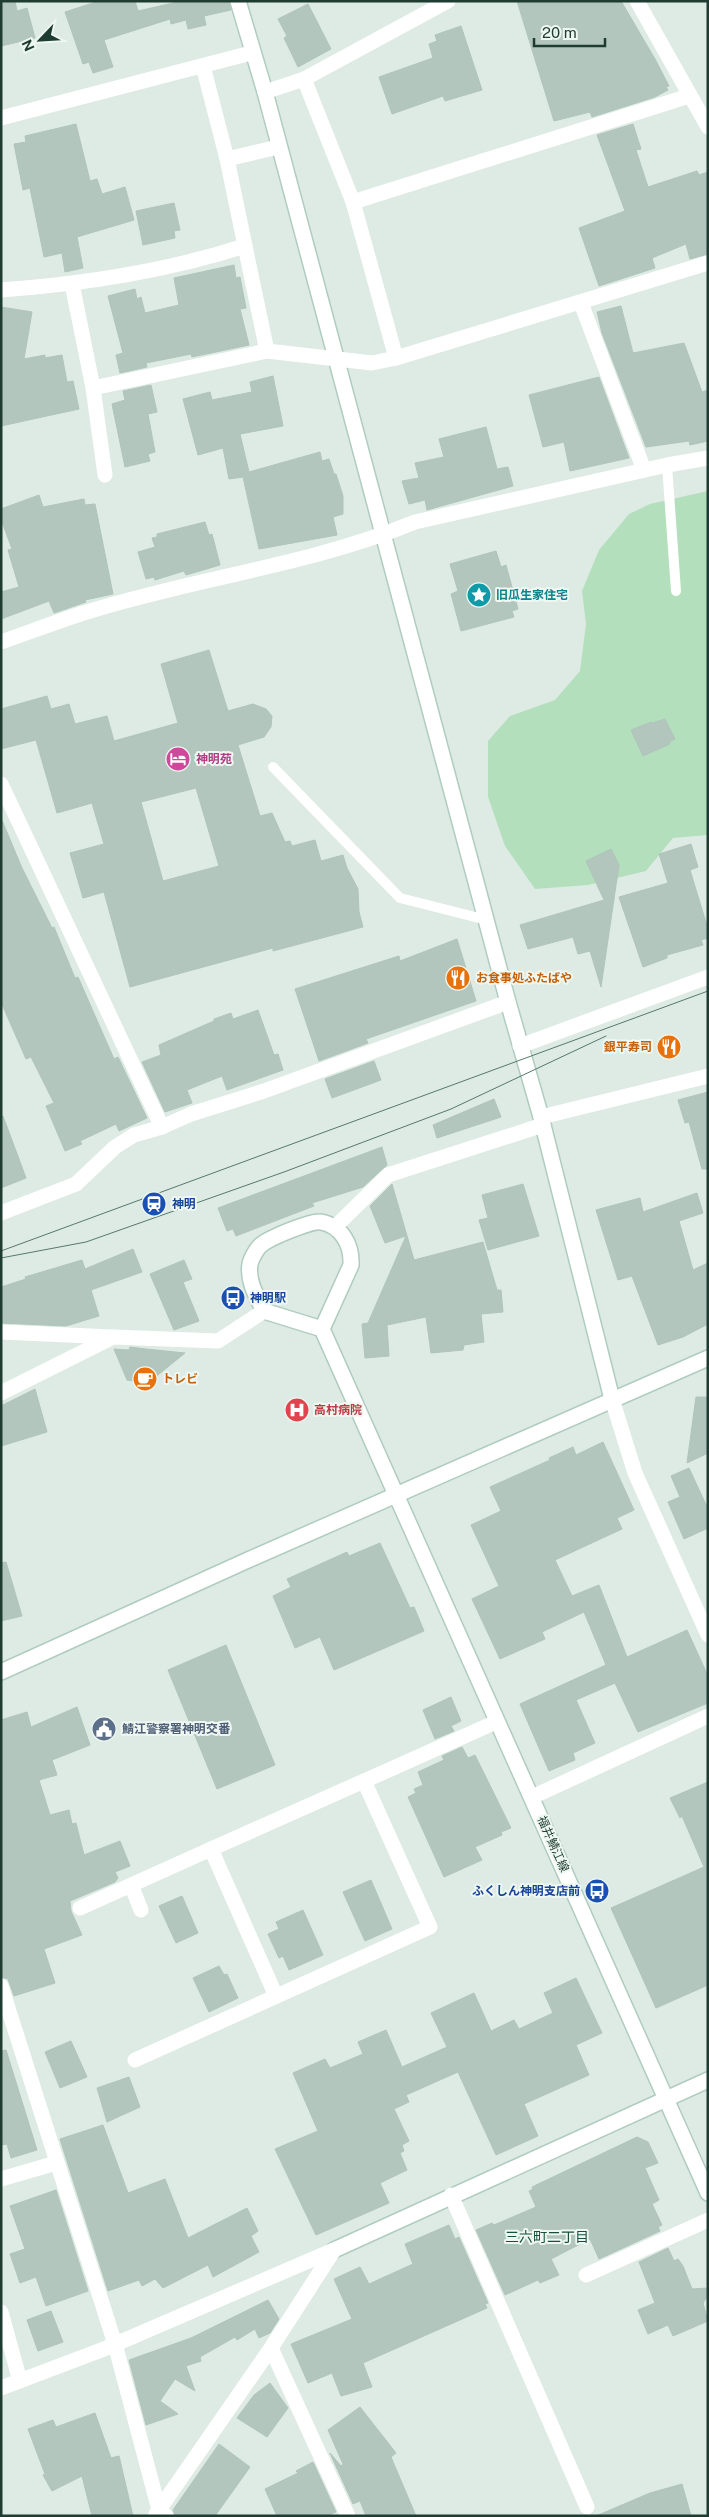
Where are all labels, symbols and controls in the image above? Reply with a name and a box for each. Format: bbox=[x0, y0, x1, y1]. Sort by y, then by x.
north arrow bbox=[15, 15, 65, 65]
scale bar bbox=[534, 15, 605, 47]
text: 20 m bbox=[542, 24, 577, 41]
text: N bbox=[19, 37, 38, 54]
place icon: 旧瓜生家住宅 bbox=[466, 582, 492, 608]
place label: 旧瓜生家住宅 bbox=[496, 588, 568, 602]
hotel icon: 神明苑 bbox=[165, 746, 191, 772]
place label: 神明苑 bbox=[196, 752, 232, 766]
restaurant icon: お食事処ふたばや bbox=[445, 965, 471, 991]
place label: お食事処ふたばや bbox=[476, 971, 572, 985]
restaurant icon: 銀平寿司 bbox=[656, 1034, 682, 1060]
place label: 銀平寿司 bbox=[603, 1040, 652, 1054]
station icon: 神明 bbox=[141, 1191, 167, 1217]
place label: 神明 bbox=[172, 1197, 196, 1211]
bus stop icon: 神明駅 bbox=[220, 1285, 246, 1311]
place label: 神明駅 bbox=[250, 1291, 286, 1305]
cafe icon: トレビ bbox=[132, 1366, 158, 1392]
place label: トレビ bbox=[162, 1372, 198, 1386]
hospital icon: 高村病院 bbox=[284, 1397, 310, 1423]
place label: 高村病院 bbox=[314, 1403, 362, 1417]
public building icon: 鯖江警察署神明交番 bbox=[91, 1716, 117, 1742]
place label: 鯖江警察署神明交番 bbox=[122, 1722, 231, 1736]
street label: 福井鯖江線 bbox=[534, 1814, 572, 1874]
bus stop icon: ふくしん神明支店前 bbox=[584, 1878, 610, 1904]
place label: ふくしん神明支店前 bbox=[472, 1884, 580, 1898]
district label: 三六町二丁目 bbox=[505, 2229, 589, 2245]

